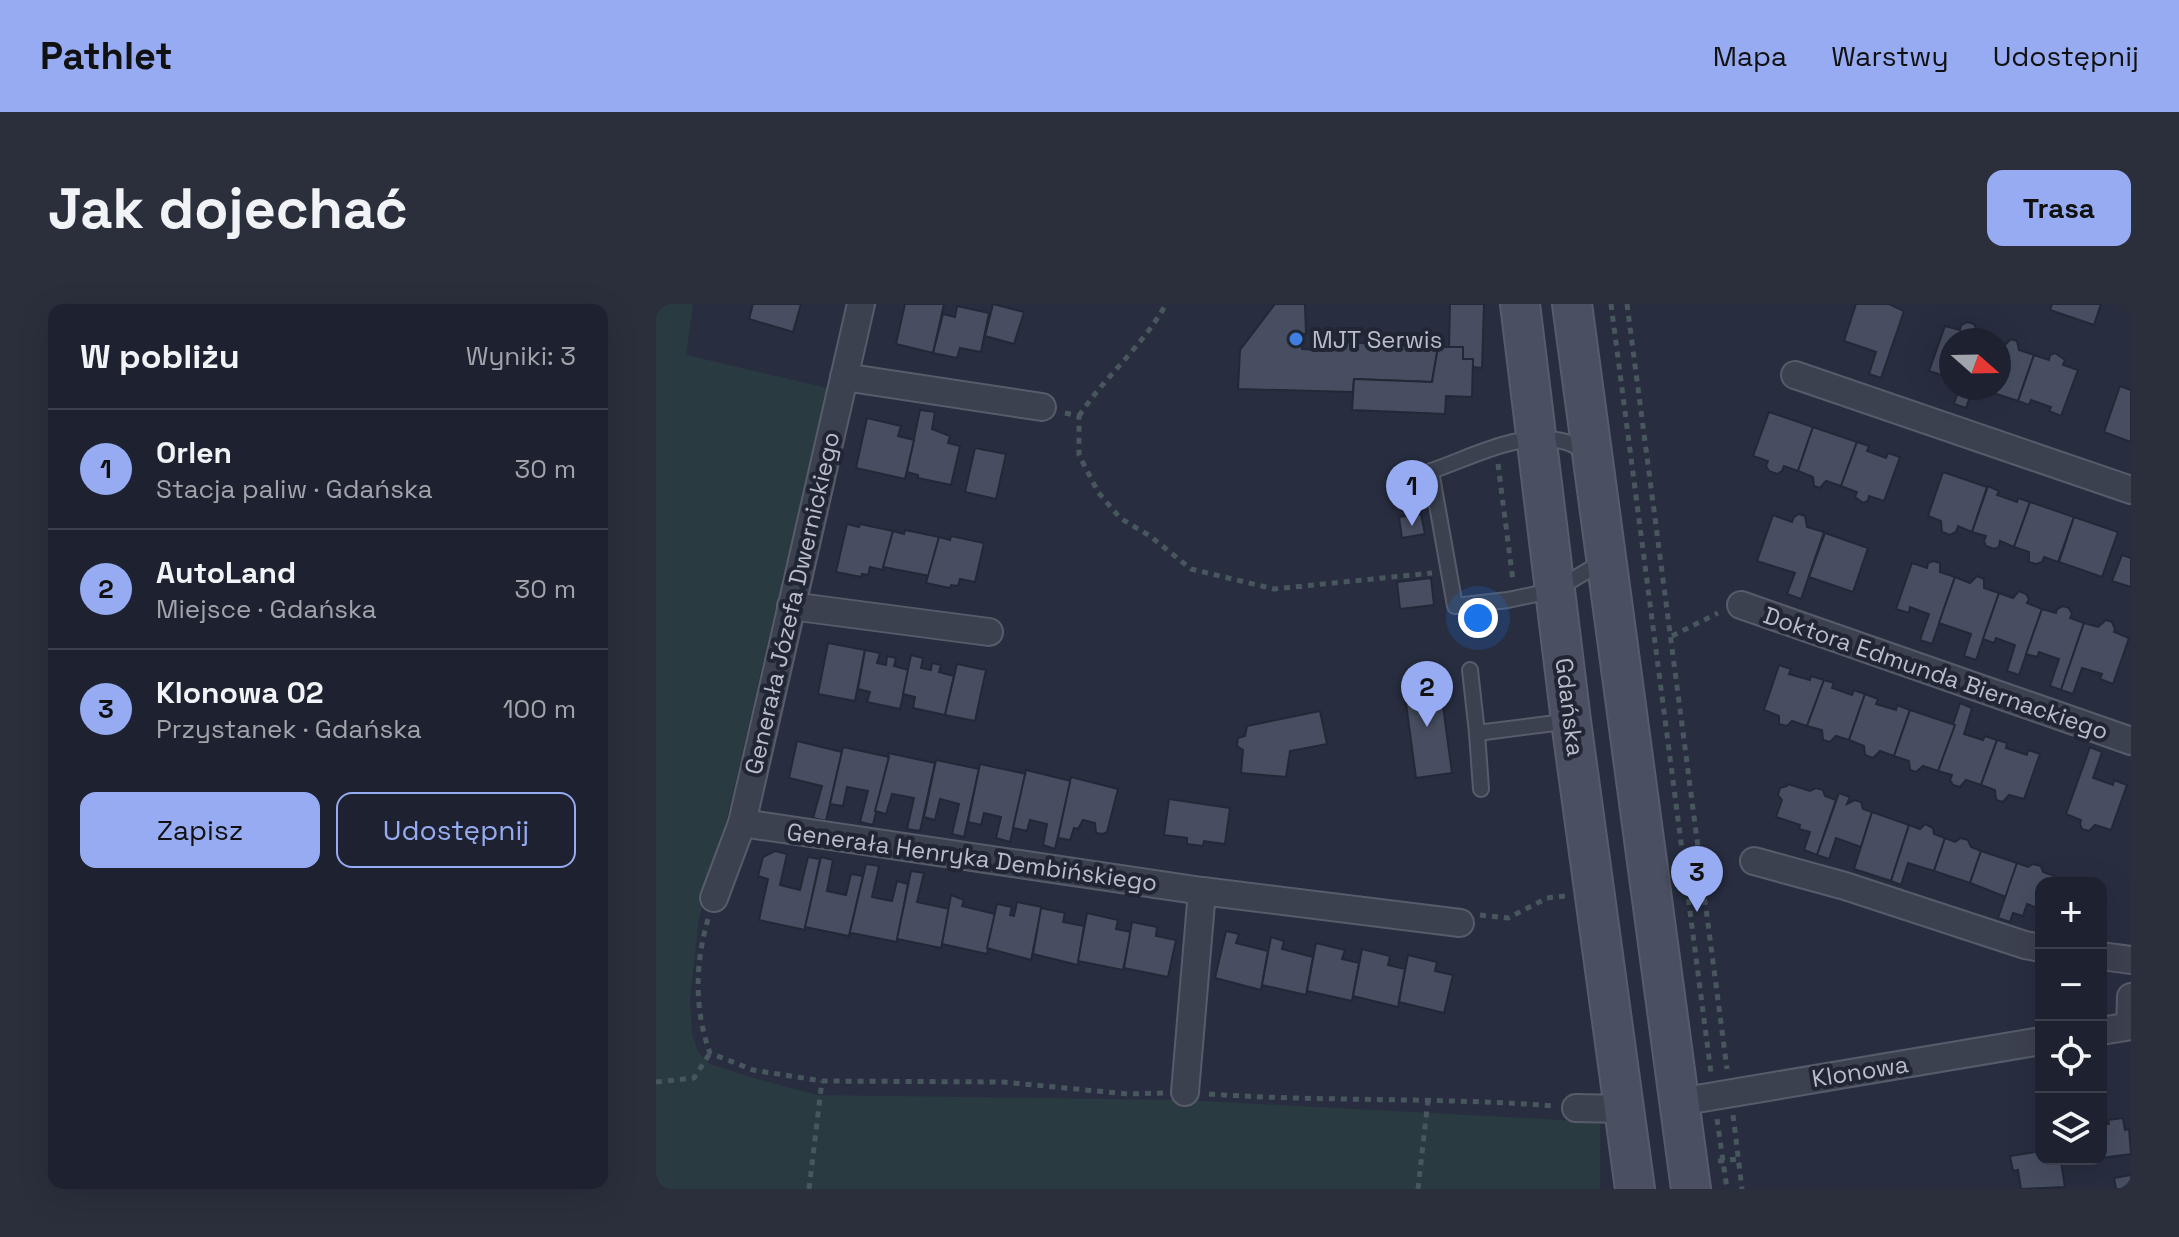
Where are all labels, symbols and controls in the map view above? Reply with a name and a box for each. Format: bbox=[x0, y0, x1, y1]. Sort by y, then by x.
text: Pathlet bbox=[40, 32, 173, 80]
text: Mapa bbox=[1713, 38, 1787, 74]
text: Warstwy bbox=[1831, 38, 1949, 74]
text: Udostępnij bbox=[1993, 38, 2139, 74]
button: Trasa bbox=[1987, 170, 2131, 246]
text: Jak dojechać bbox=[48, 173, 408, 244]
place label: MJT Serwis bbox=[1312, 324, 1442, 355]
north arrow bbox=[1939, 328, 2011, 400]
marker: MJT Serwis bbox=[1287, 330, 1305, 348]
text: W pobliżu bbox=[80, 335, 240, 378]
text: Wyniki: 3 bbox=[466, 339, 576, 373]
street label: Generała Józefa Dwernickiego bbox=[737, 429, 847, 777]
text: Orlen bbox=[156, 433, 232, 472]
text: 1 bbox=[100, 452, 112, 486]
text: 30 m bbox=[515, 452, 576, 486]
pin: 1 bbox=[1386, 460, 1438, 526]
text: Stacja paliw · Gdańska bbox=[156, 472, 433, 506]
text: AutoLand bbox=[156, 553, 296, 592]
text: 2 bbox=[98, 572, 114, 606]
text: 30 m bbox=[515, 572, 576, 606]
text: Miejsce · Gdańska bbox=[156, 592, 377, 626]
your location bbox=[1458, 598, 1498, 638]
street label: Doktora Edmunda Biernackiego bbox=[1759, 599, 2113, 747]
street label: Gdańska bbox=[1549, 656, 1591, 758]
pin: 2 bbox=[1401, 661, 1453, 727]
text: Klonowa 02 bbox=[156, 673, 324, 712]
text: 3 bbox=[98, 692, 114, 726]
text: 100 m bbox=[503, 692, 576, 726]
text: Przystanek · Gdańska bbox=[156, 712, 422, 746]
button: Zapisz bbox=[80, 792, 320, 868]
button: Udostępnij bbox=[336, 792, 576, 868]
street label: Generała Henryka Dembińskiego bbox=[785, 816, 1159, 898]
pin: 3 bbox=[1671, 846, 1723, 912]
map controls bbox=[2035, 877, 2107, 1165]
button: + bbox=[2035, 877, 2107, 949]
button: − bbox=[2035, 949, 2107, 1021]
button: locate bbox=[2035, 1021, 2107, 1093]
street label: Klonowa bbox=[1809, 1048, 1911, 1094]
button: layers bbox=[2035, 1093, 2107, 1165]

